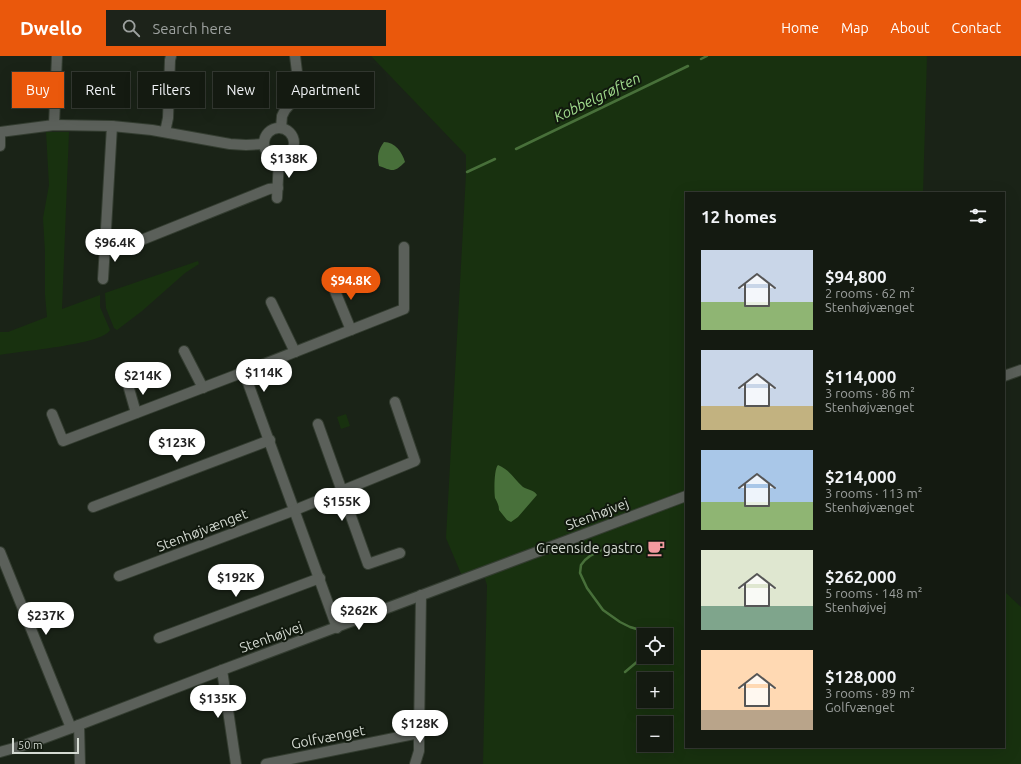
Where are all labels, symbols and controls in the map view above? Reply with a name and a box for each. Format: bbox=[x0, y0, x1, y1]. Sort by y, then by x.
search box bbox=[106, 10, 386, 46]
text: Dwello bbox=[20, 17, 82, 39]
icon: search bbox=[120, 17, 142, 39]
text: Search here bbox=[152, 20, 232, 37]
text: Home bbox=[781, 20, 819, 36]
text: Map bbox=[841, 20, 869, 36]
text: About bbox=[891, 20, 930, 36]
text: Contact bbox=[952, 20, 1001, 36]
water label: Kobbelgrøften bbox=[551, 69, 643, 125]
chip: Buy bbox=[12, 72, 64, 108]
chip: Rent bbox=[72, 72, 130, 108]
chip: Filters bbox=[138, 72, 205, 108]
chip: New bbox=[213, 72, 269, 108]
chip: Apartment bbox=[277, 72, 374, 108]
pin: $138K bbox=[261, 145, 317, 179]
text: $138K bbox=[270, 151, 308, 165]
icon: filters bbox=[967, 205, 989, 227]
text: 12 homes bbox=[701, 207, 777, 226]
pin: $96.4K bbox=[82, 229, 148, 263]
text: $96.4K bbox=[94, 235, 136, 249]
icon: home bbox=[733, 266, 781, 314]
pin: $94.8K bbox=[318, 267, 384, 301]
text: $94,800 bbox=[825, 267, 887, 286]
text: $94.8K bbox=[330, 273, 372, 287]
text: 2 rooms · 62 m² bbox=[825, 286, 915, 300]
text: Stenhøjvænget bbox=[825, 300, 914, 314]
pin: $114K bbox=[236, 359, 292, 393]
pin: $214K bbox=[115, 362, 171, 396]
text: $114K bbox=[245, 365, 283, 379]
icon: home bbox=[733, 366, 781, 414]
text: $114,000 bbox=[825, 367, 896, 386]
text: $214K bbox=[124, 368, 162, 382]
text: 3 rooms · 86 m² bbox=[825, 386, 915, 400]
text: Stenhøjvænget bbox=[825, 400, 914, 414]
pin: $123K bbox=[149, 429, 205, 463]
text: $123K bbox=[158, 435, 196, 449]
icon: home bbox=[733, 466, 781, 514]
text: $214,000 bbox=[825, 467, 896, 486]
text: 3 rooms · 113 m² bbox=[825, 486, 922, 500]
pin: $155K bbox=[314, 488, 370, 522]
text: $155K bbox=[323, 494, 361, 508]
street label: Stenhøjvej bbox=[563, 495, 631, 533]
text: Stenhøjvænget bbox=[825, 500, 914, 514]
street label: Stenhøjvænget bbox=[154, 505, 250, 555]
cafe icon: Greenside gastro bbox=[646, 538, 666, 558]
place label: Greenside gastro bbox=[536, 540, 643, 556]
pin: $192K bbox=[208, 564, 264, 598]
icon: home bbox=[733, 566, 781, 614]
text: $262,000 bbox=[825, 567, 896, 586]
text: $192K bbox=[217, 570, 255, 584]
text: 5 rooms · 148 m² bbox=[825, 586, 922, 600]
pin: $262K bbox=[331, 597, 387, 631]
text: Stenhøjvej bbox=[825, 600, 886, 614]
pin: $237K bbox=[18, 602, 74, 636]
text: $262K bbox=[340, 603, 378, 617]
text: $237K bbox=[27, 608, 65, 622]
street label: Stenhøjvej bbox=[237, 618, 305, 656]
map controls bbox=[637, 628, 673, 752]
button: locate bbox=[637, 628, 673, 664]
icon: home bbox=[733, 666, 781, 714]
text: $128,000 bbox=[825, 667, 896, 686]
button: + bbox=[637, 672, 673, 708]
pin: $135K bbox=[190, 685, 246, 719]
text: 3 rooms · 89 m² bbox=[825, 686, 915, 700]
text: $135K bbox=[199, 691, 237, 705]
text: Golfvænget bbox=[825, 700, 895, 714]
pin: $128K bbox=[392, 710, 448, 744]
text: $128K bbox=[401, 716, 439, 730]
button: − bbox=[637, 716, 673, 752]
street label: Golfvænget bbox=[290, 722, 367, 752]
scale bar bbox=[12, 736, 79, 755]
text: 50 m bbox=[18, 739, 42, 751]

